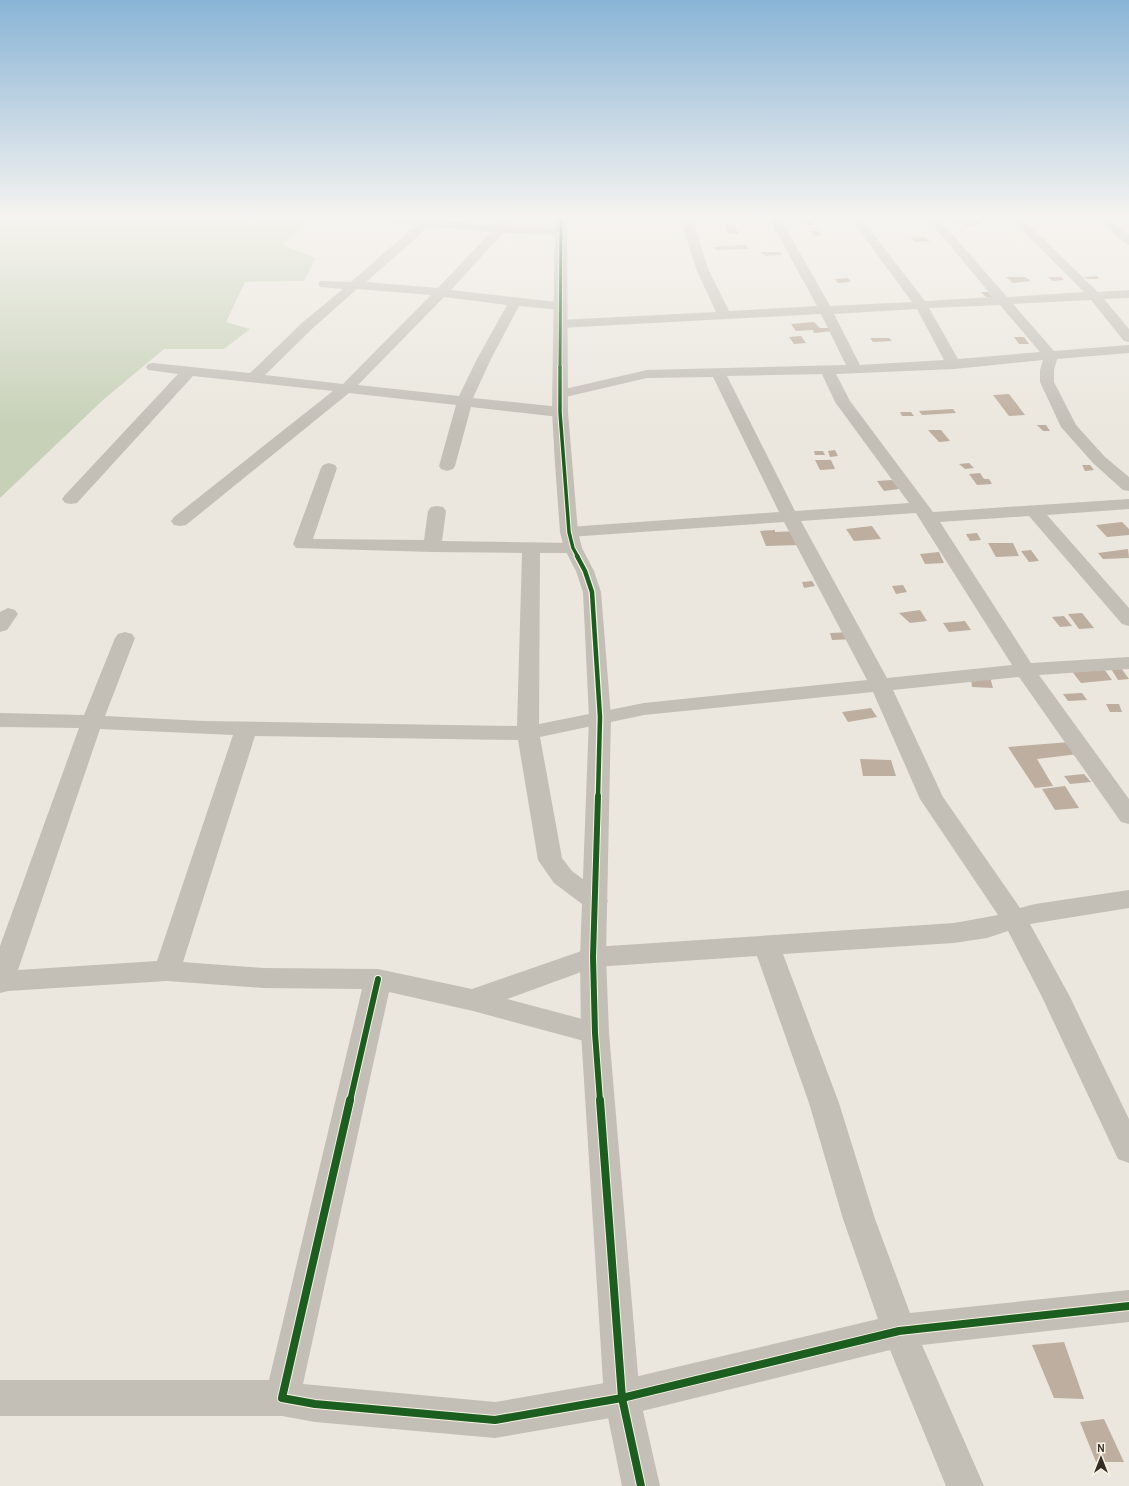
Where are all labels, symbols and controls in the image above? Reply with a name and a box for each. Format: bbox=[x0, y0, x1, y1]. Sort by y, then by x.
north arrow bbox=[1081, 1438, 1121, 1478]
text: N bbox=[1097, 1442, 1105, 1455]

